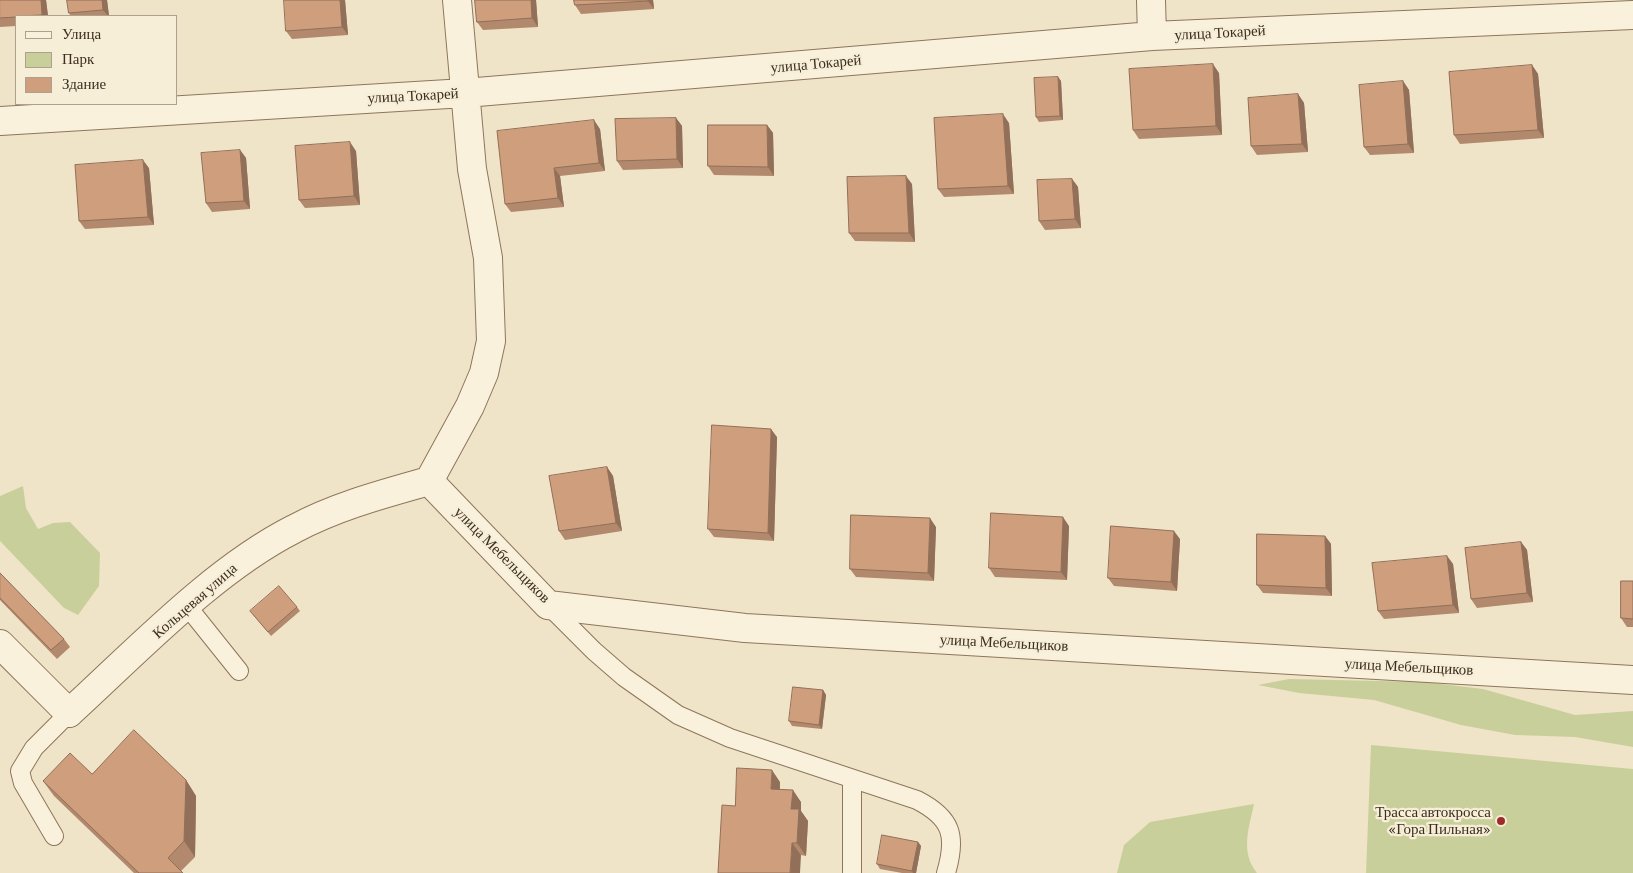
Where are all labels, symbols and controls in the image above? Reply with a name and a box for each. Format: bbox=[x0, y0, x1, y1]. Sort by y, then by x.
legend bbox=[15, 15, 178, 105]
street label: улица Токарей bbox=[1174, 22, 1266, 44]
text: Улица bbox=[62, 26, 101, 42]
text: Парк bbox=[62, 51, 94, 67]
street label: улица Токарей bbox=[770, 51, 862, 77]
text: Здание bbox=[62, 76, 106, 92]
street label: улица Токарей bbox=[367, 85, 459, 107]
street label: улица Мебельщиков bbox=[450, 503, 554, 607]
street label: Кольцевая улица bbox=[149, 559, 241, 643]
street label: улица Мебельщиков bbox=[939, 631, 1069, 655]
street label: улица Мебельщиков bbox=[1344, 655, 1474, 679]
place label: Трасса автокросса «Гора Пильная» bbox=[1375, 803, 1491, 838]
marker: Трасса автокросса «Гора Пильная» bbox=[1495, 815, 1507, 827]

